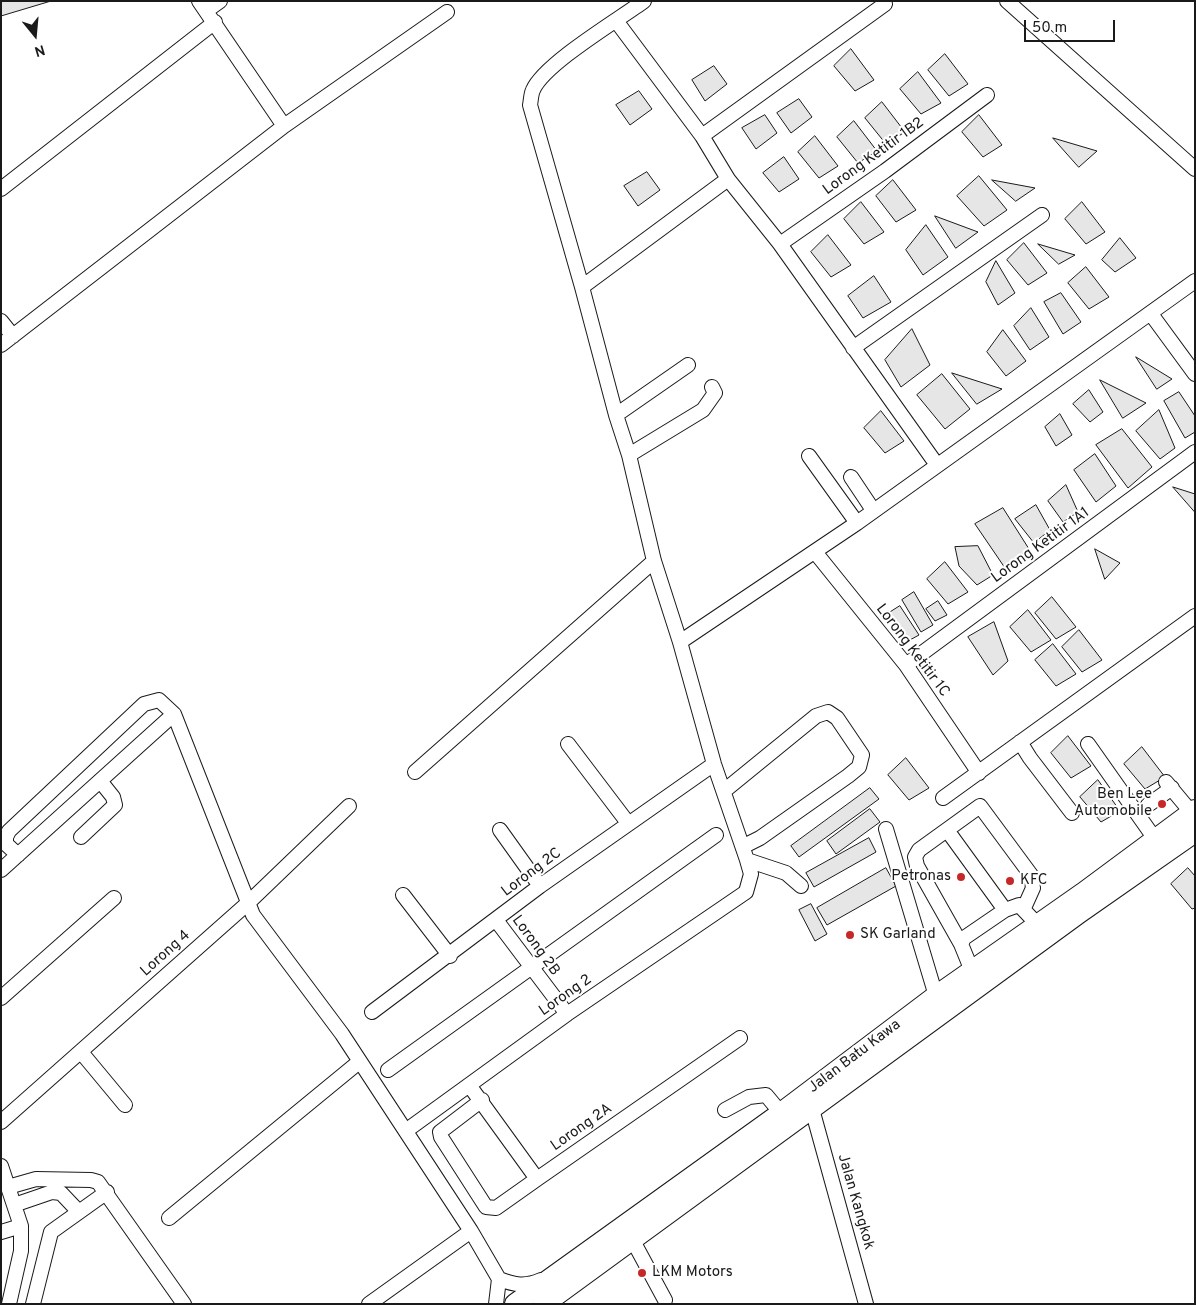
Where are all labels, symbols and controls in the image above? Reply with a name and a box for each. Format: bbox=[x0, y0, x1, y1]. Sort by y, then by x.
north arrow bbox=[10, 10, 60, 60]
scale bar bbox=[1026, 10, 1117, 42]
text: 50 m bbox=[1032, 19, 1067, 38]
text: N bbox=[32, 40, 47, 59]
street label: Lorong Ketitir 1B2 bbox=[820, 114, 928, 200]
street label: Lorong Ketitir 1A1 bbox=[988, 504, 1094, 588]
street label: Lorong Ketitir 1C bbox=[871, 601, 953, 701]
place label: Ben Lee Automobile bbox=[1074, 786, 1152, 821]
marker: Ben Lee Automobile bbox=[1156, 798, 1168, 810]
street label: Lorong 2C bbox=[499, 845, 565, 901]
place label: Petronas bbox=[891, 868, 951, 886]
marker: Petronas bbox=[955, 871, 967, 883]
place label: KFC bbox=[1020, 872, 1048, 890]
marker: KFC bbox=[1004, 875, 1016, 887]
street label: Lorong 2B bbox=[507, 912, 563, 980]
place label: SK Garland bbox=[860, 926, 936, 944]
street label: Lorong 4 bbox=[138, 927, 194, 981]
marker: SK Garland bbox=[844, 929, 856, 941]
street label: Lorong 2 bbox=[536, 971, 596, 1021]
street label: Jalan Batu Kawa bbox=[805, 1016, 905, 1098]
street label: Lorong 2A bbox=[548, 1100, 616, 1156]
street label: Jalan Kangkok bbox=[833, 1152, 877, 1252]
place label: LKM Motors bbox=[652, 1264, 733, 1282]
marker: LKM Motors bbox=[636, 1267, 648, 1279]

